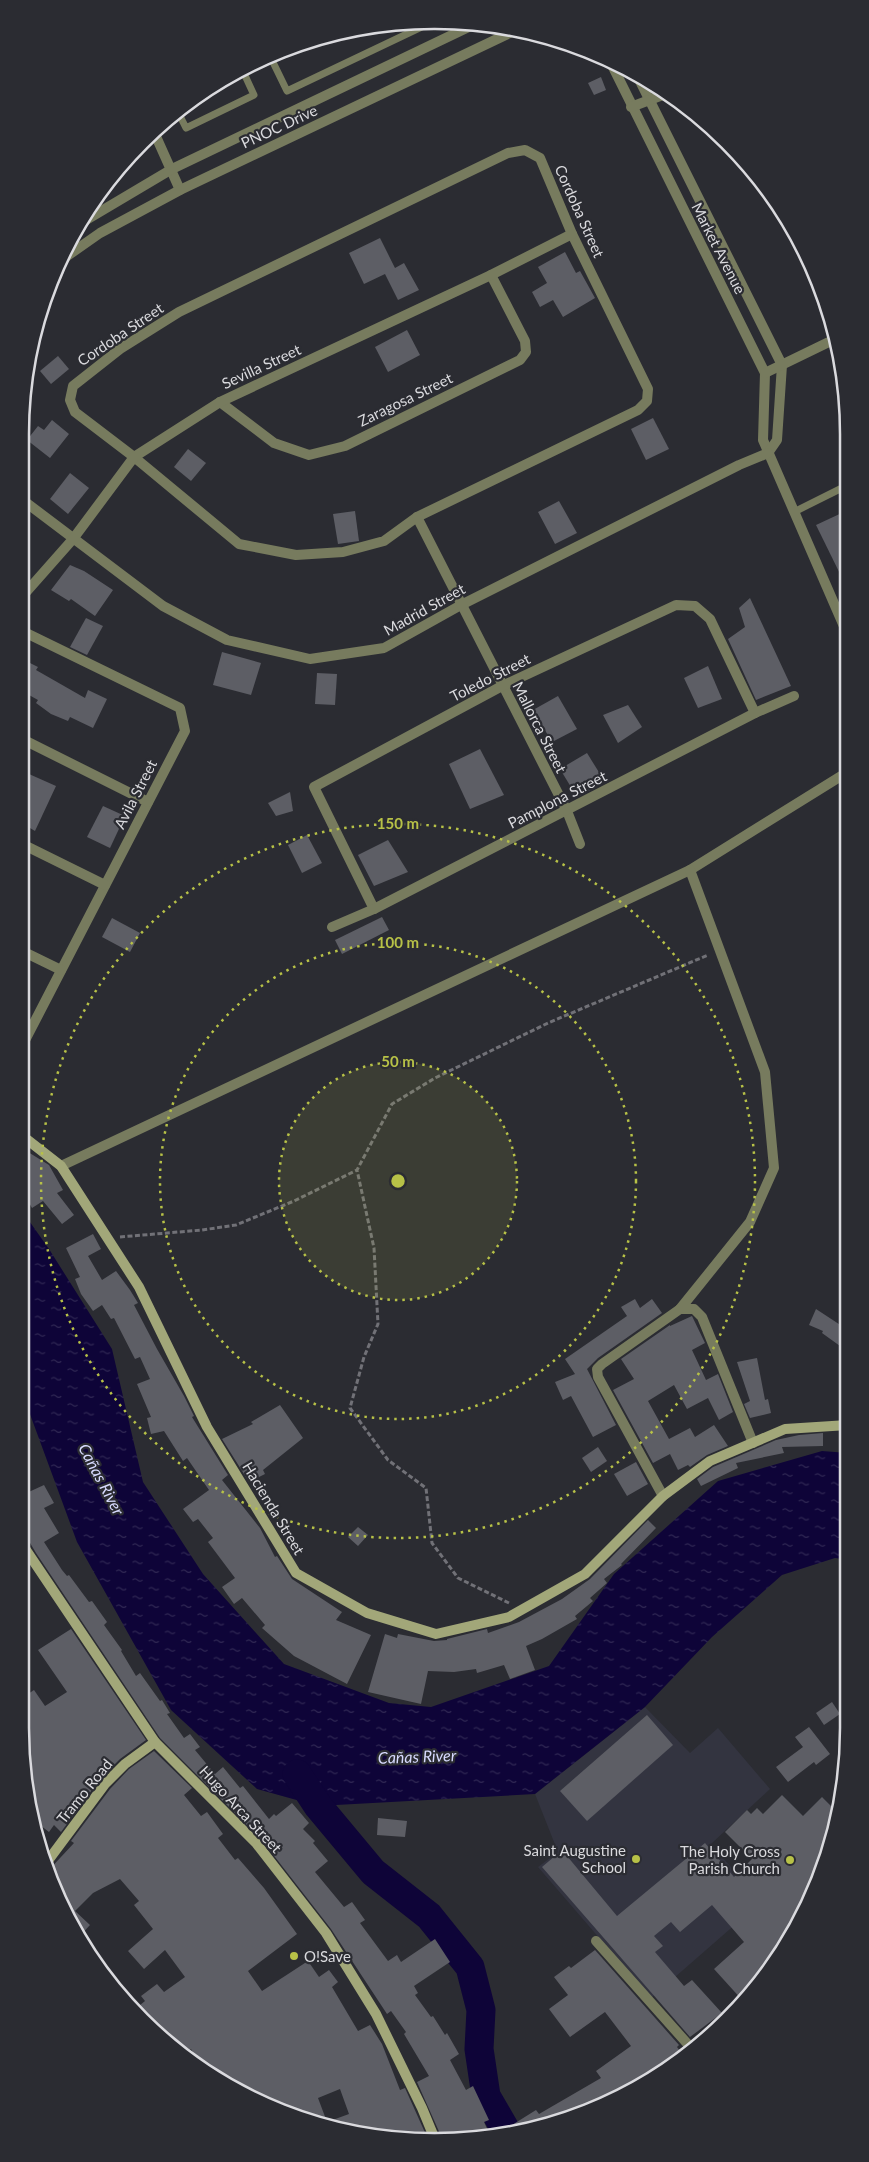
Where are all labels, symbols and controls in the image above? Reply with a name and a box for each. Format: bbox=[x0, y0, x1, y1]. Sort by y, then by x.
street label: PNOC Drive bbox=[238, 100, 320, 152]
street label: Cordoba Street bbox=[552, 162, 609, 261]
street label: Market Avenue bbox=[688, 199, 750, 297]
street label: Cordoba Street bbox=[74, 298, 167, 369]
street label: Sevilla Street bbox=[219, 340, 304, 392]
street label: Zaragosa Street bbox=[355, 368, 456, 430]
street label: Madrid Street bbox=[380, 579, 468, 639]
street label: Toledo Street bbox=[447, 649, 534, 705]
street label: Mallorca Street bbox=[509, 678, 571, 776]
street label: Avila Street bbox=[110, 756, 160, 832]
street label: Pamplona Street bbox=[505, 766, 610, 832]
text: 150 m bbox=[377, 814, 419, 832]
text: 100 m bbox=[377, 933, 419, 951]
text: 50 m bbox=[381, 1052, 415, 1070]
centre of rings bbox=[389, 1172, 407, 1190]
water label: Cañas River bbox=[75, 1440, 129, 1519]
street label: Hacienda Street bbox=[239, 1458, 309, 1558]
water label: Cañas River bbox=[378, 1745, 457, 1767]
street label: Tramo Road bbox=[52, 1755, 116, 1827]
street label: Hugo Arca Street bbox=[196, 1762, 286, 1857]
place label: Saint Augustine School bbox=[523, 1841, 626, 1876]
place label: The Holy Cross Parish Church bbox=[680, 1842, 780, 1877]
marker: Saint Augustine School bbox=[630, 1853, 642, 1865]
marker: The Holy Cross Parish Church bbox=[784, 1854, 796, 1866]
place label: O!Save bbox=[304, 1947, 351, 1965]
marker: O!Save bbox=[288, 1950, 300, 1962]

